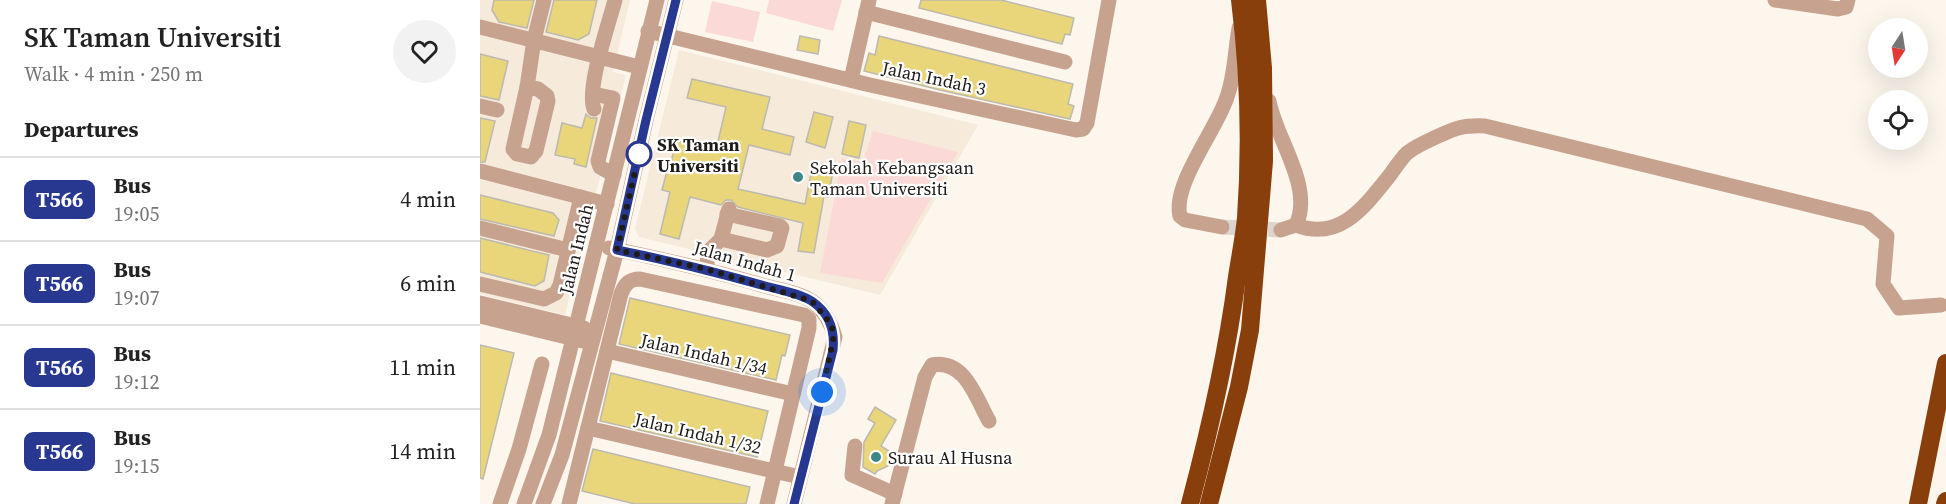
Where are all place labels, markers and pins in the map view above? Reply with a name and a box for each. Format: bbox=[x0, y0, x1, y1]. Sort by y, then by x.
place label: SK Taman Universiti bbox=[657, 132, 740, 178]
marker: SK Taman Universiti bbox=[626, 141, 652, 167]
place label: Sekolah Kebangsaan Taman Universiti bbox=[810, 155, 974, 201]
marker: Sekolah Kebangsaan Taman Universiti bbox=[791, 170, 805, 184]
place label: Surau Al Husna bbox=[888, 445, 1013, 470]
marker: Surau Al Husna bbox=[869, 450, 883, 464]

